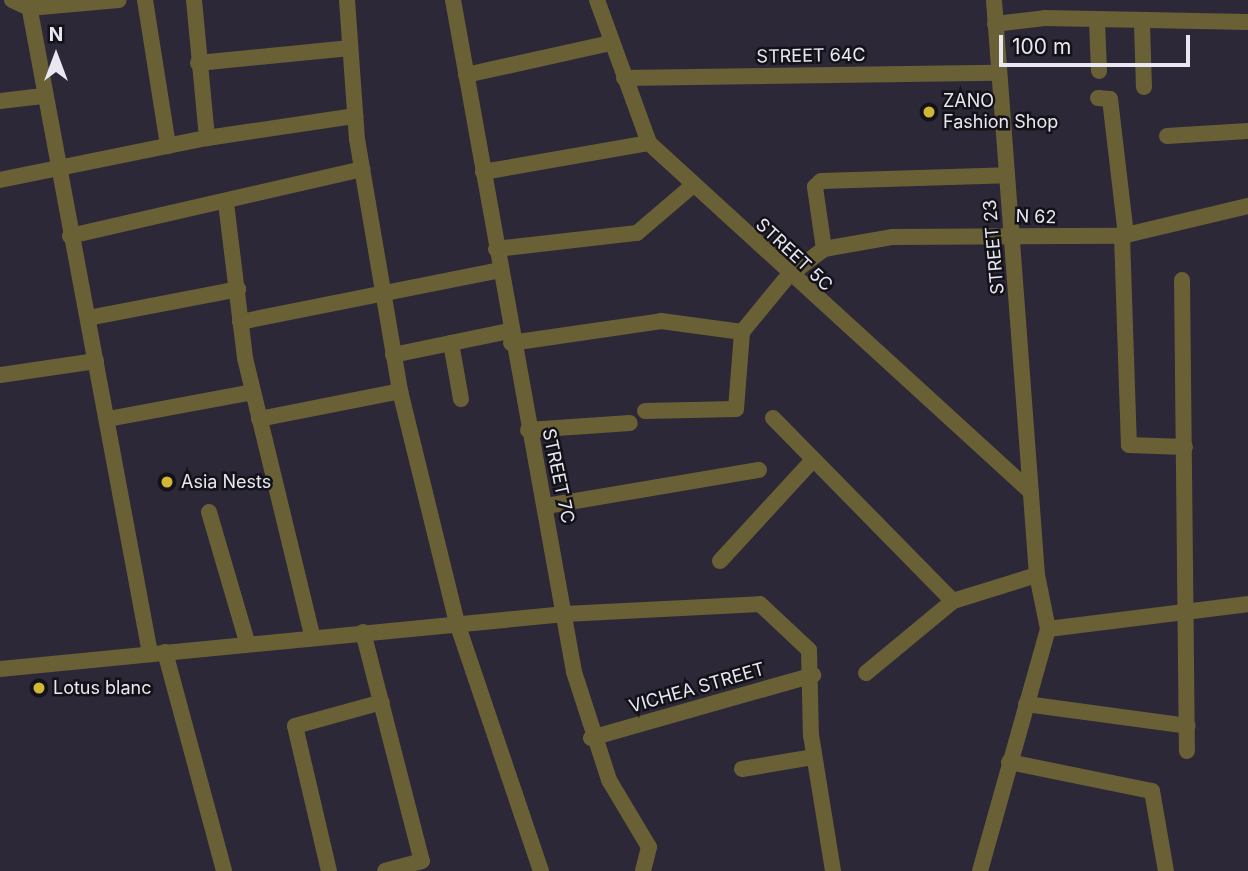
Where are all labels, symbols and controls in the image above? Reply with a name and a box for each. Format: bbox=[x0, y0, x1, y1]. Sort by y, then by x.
north arrow bbox=[21, 21, 91, 91]
scale bar bbox=[1003, 21, 1194, 65]
text: N bbox=[49, 23, 63, 46]
text: 100 m bbox=[1012, 34, 1071, 59]
street label: STREET 64C bbox=[756, 44, 866, 68]
place label: ZANO Fashion Shop bbox=[943, 91, 1058, 134]
marker: ZANO Fashion Shop bbox=[921, 104, 937, 120]
street label: STREET 23 bbox=[979, 199, 1009, 295]
street label: N 62 bbox=[1015, 205, 1057, 229]
street label: STREET 5C bbox=[751, 214, 837, 296]
street label: STREET 7C bbox=[537, 427, 579, 525]
place label: Asia Nests bbox=[181, 471, 271, 493]
marker: Asia Nests bbox=[159, 474, 175, 490]
street label: VICHEA STREET bbox=[627, 658, 767, 718]
place label: Lotus blanc bbox=[53, 677, 151, 699]
marker: Lotus blanc bbox=[31, 680, 47, 696]

